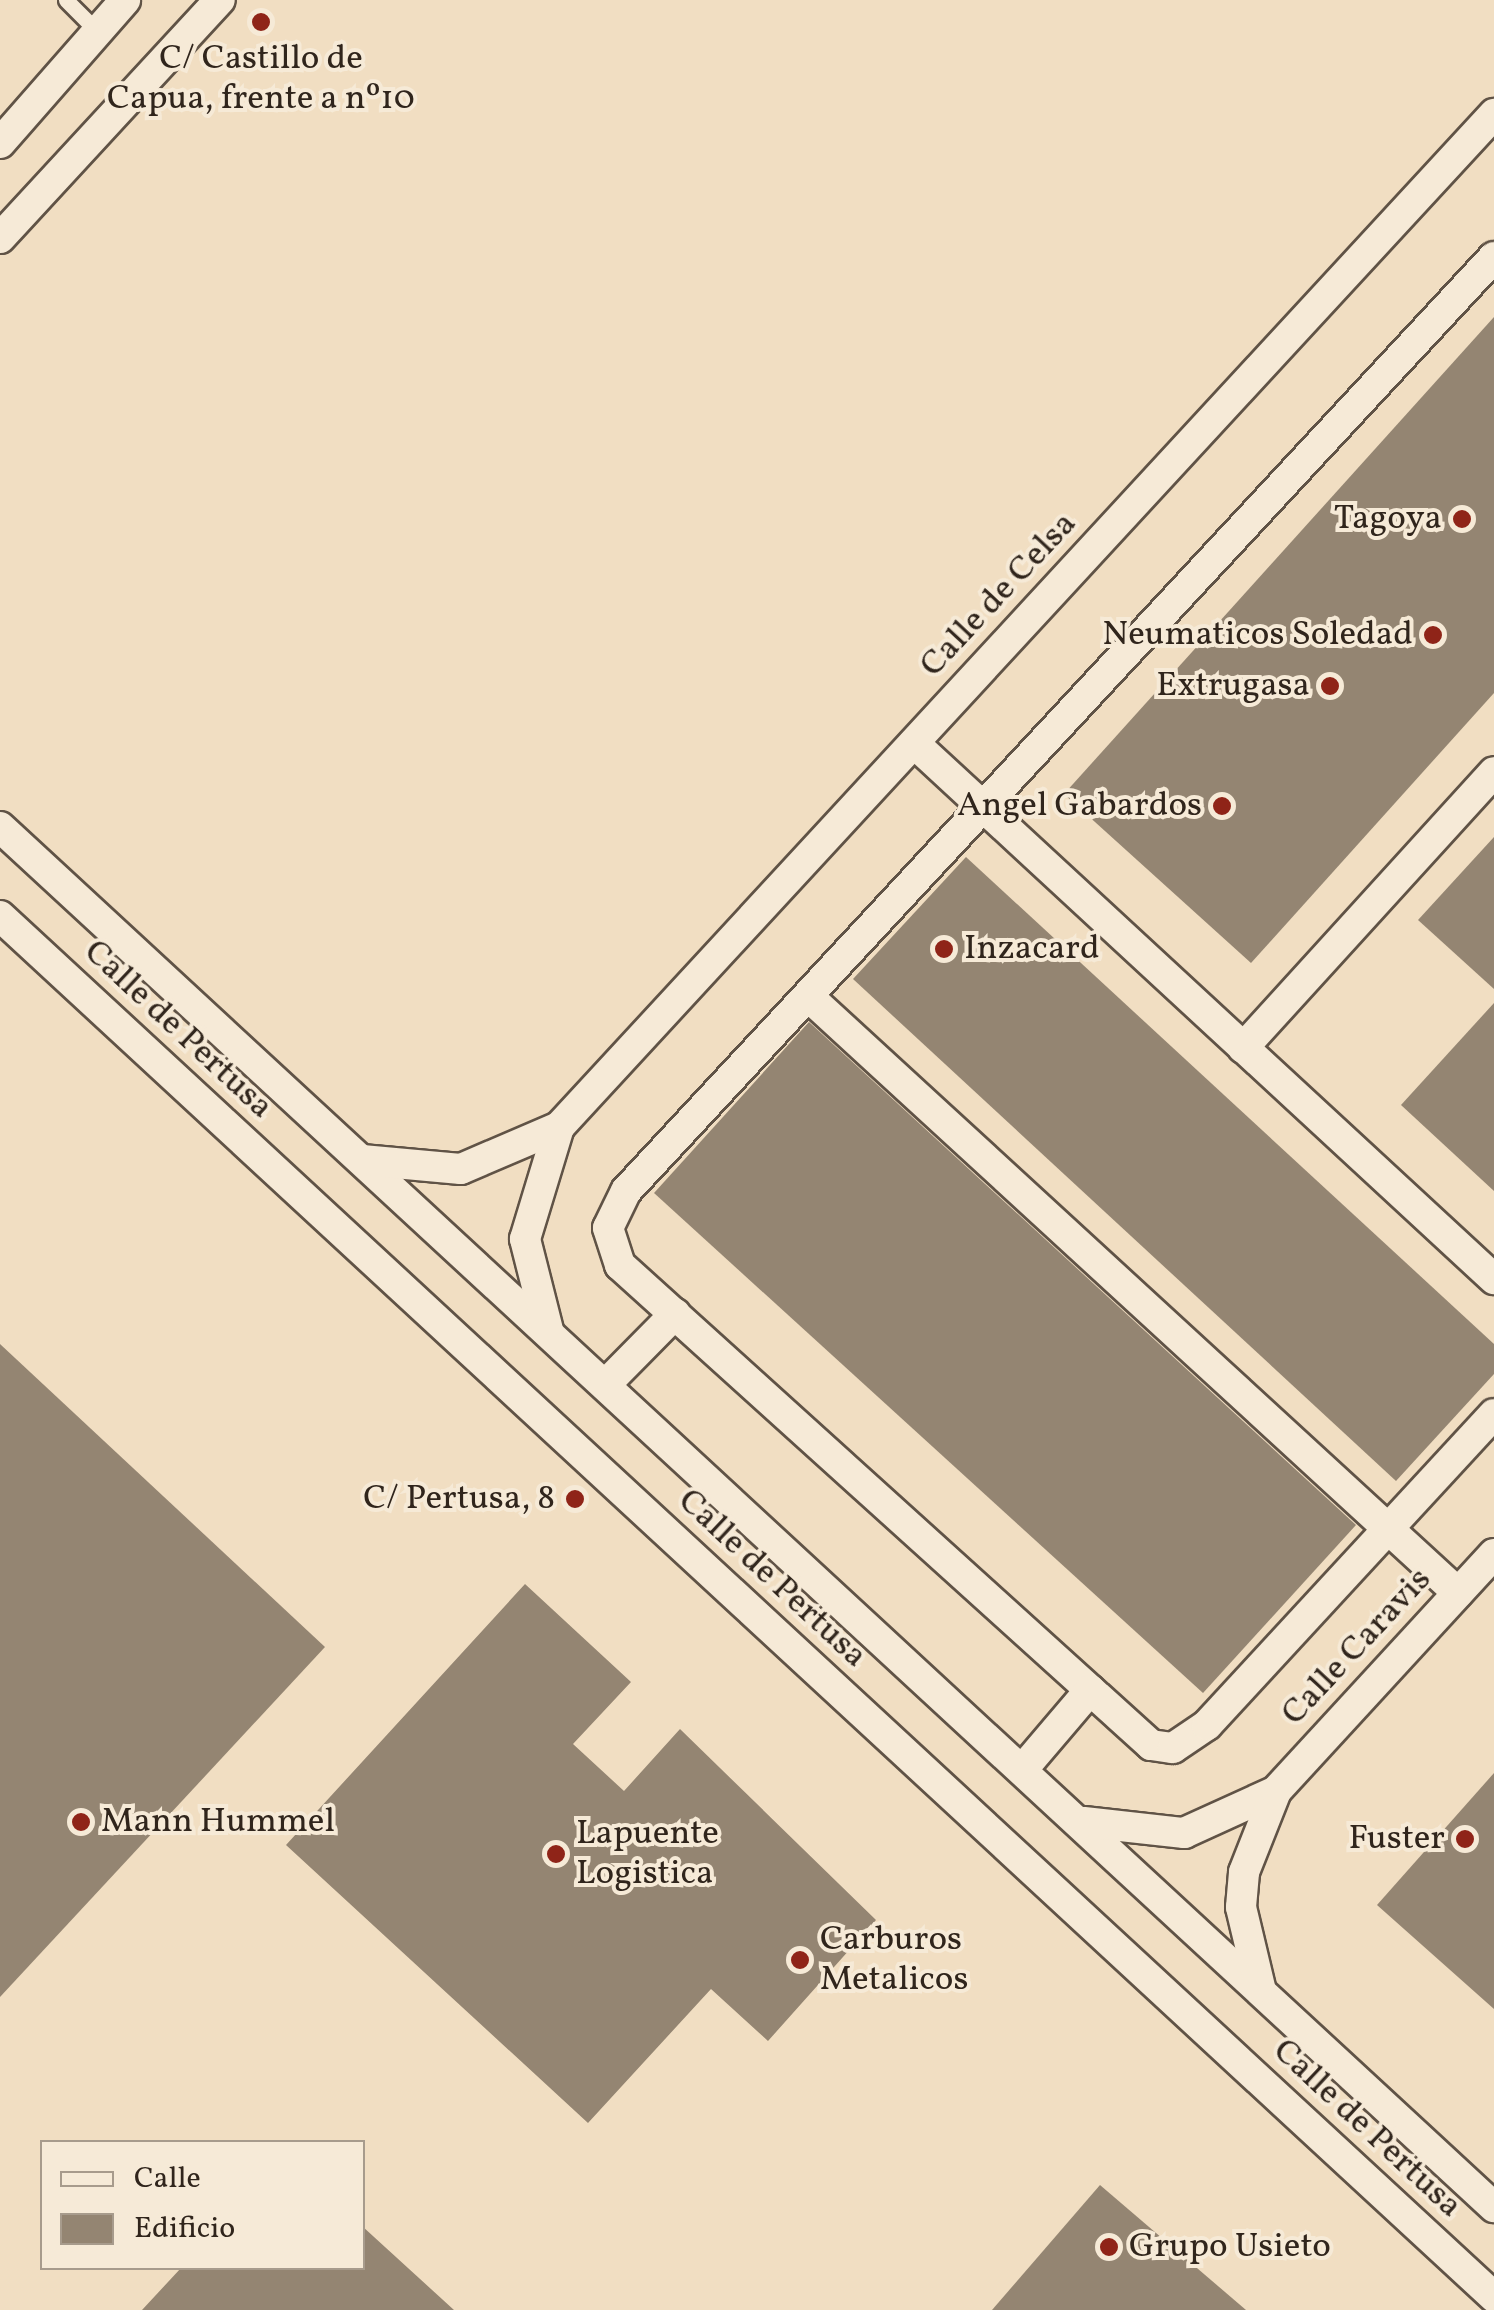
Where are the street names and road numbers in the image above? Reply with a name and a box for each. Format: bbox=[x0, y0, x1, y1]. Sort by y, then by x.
street label: Calle de Celsa bbox=[912, 504, 1086, 686]
street label: Calle de Pertusa bbox=[75, 932, 281, 1128]
street label: Calle de Pertusa bbox=[669, 1481, 875, 1677]
street label: Calle Caravis bbox=[1273, 1559, 1441, 1735]
street label: Calle de Pertusa bbox=[1264, 2031, 1470, 2227]

